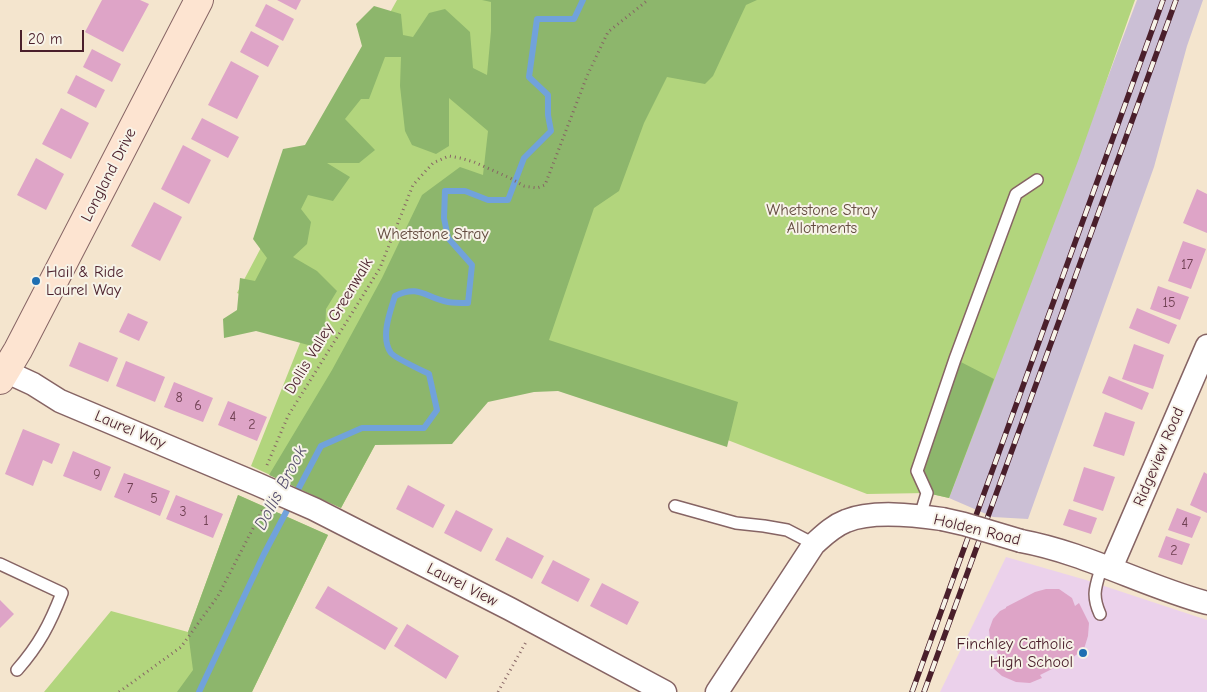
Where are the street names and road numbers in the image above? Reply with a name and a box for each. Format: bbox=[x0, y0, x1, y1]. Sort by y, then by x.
street label: Longland Drive bbox=[77, 125, 141, 225]
street label: Dollis Valley Greenwalk bbox=[281, 254, 377, 398]
street label: Ridgeview Road bbox=[1129, 404, 1189, 510]
street label: Laurel Way bbox=[92, 406, 168, 454]
street label: Holden Road bbox=[932, 510, 1022, 550]
street label: Laurel View bbox=[423, 559, 501, 611]

